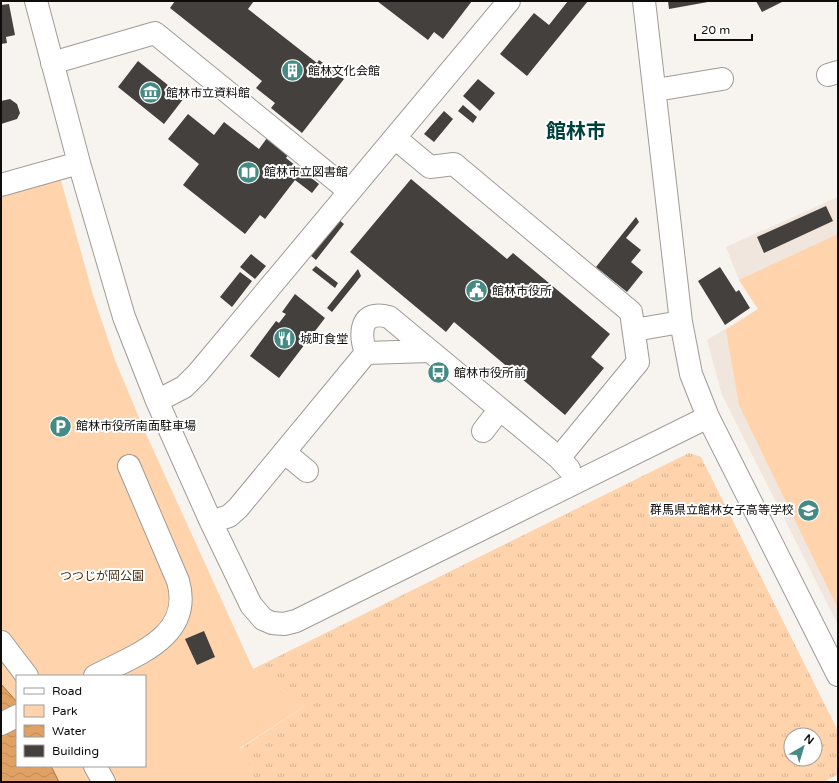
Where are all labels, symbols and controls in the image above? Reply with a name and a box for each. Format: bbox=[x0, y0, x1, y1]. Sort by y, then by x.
scale bar bbox=[695, 16, 752, 42]
text: 20 m bbox=[701, 23, 730, 37]
building icon: 館林文化会館 bbox=[279, 58, 305, 84]
place label: 館林文化会館 bbox=[308, 64, 380, 78]
museum icon: 館林市立資料館 bbox=[138, 80, 164, 106]
place label: 館林市立資料館 bbox=[166, 86, 250, 100]
district label: 館林市 bbox=[546, 120, 606, 144]
library icon: 館林市立図書館 bbox=[235, 159, 261, 185]
place label: 館林市立図書館 bbox=[264, 165, 348, 179]
public building icon: 館林市役所 bbox=[464, 278, 490, 304]
place label: 館林市役所 bbox=[492, 284, 552, 298]
restaurant icon: 城町食堂 bbox=[272, 326, 298, 352]
place label: 城町食堂 bbox=[300, 332, 348, 346]
bus stop icon: 館林市役所前 bbox=[425, 360, 451, 386]
place label: 館林市役所前 bbox=[454, 366, 526, 380]
parking icon: 館林市役所南面駐車場 bbox=[47, 413, 73, 439]
place label: 館林市役所南面駐車場 bbox=[76, 419, 196, 433]
school or university icon: 群馬県立館林女子高等学校 bbox=[796, 497, 822, 523]
place label: 群馬県立館林女子高等学校 bbox=[650, 503, 794, 517]
park label: つつじが岡公園 bbox=[60, 569, 144, 583]
legend bbox=[16, 675, 146, 767]
text: Road bbox=[52, 684, 82, 698]
text: Park bbox=[52, 704, 78, 718]
text: Water bbox=[52, 724, 87, 738]
north arrow bbox=[783, 727, 823, 767]
text: N bbox=[801, 732, 816, 747]
text: Building bbox=[52, 744, 99, 758]

